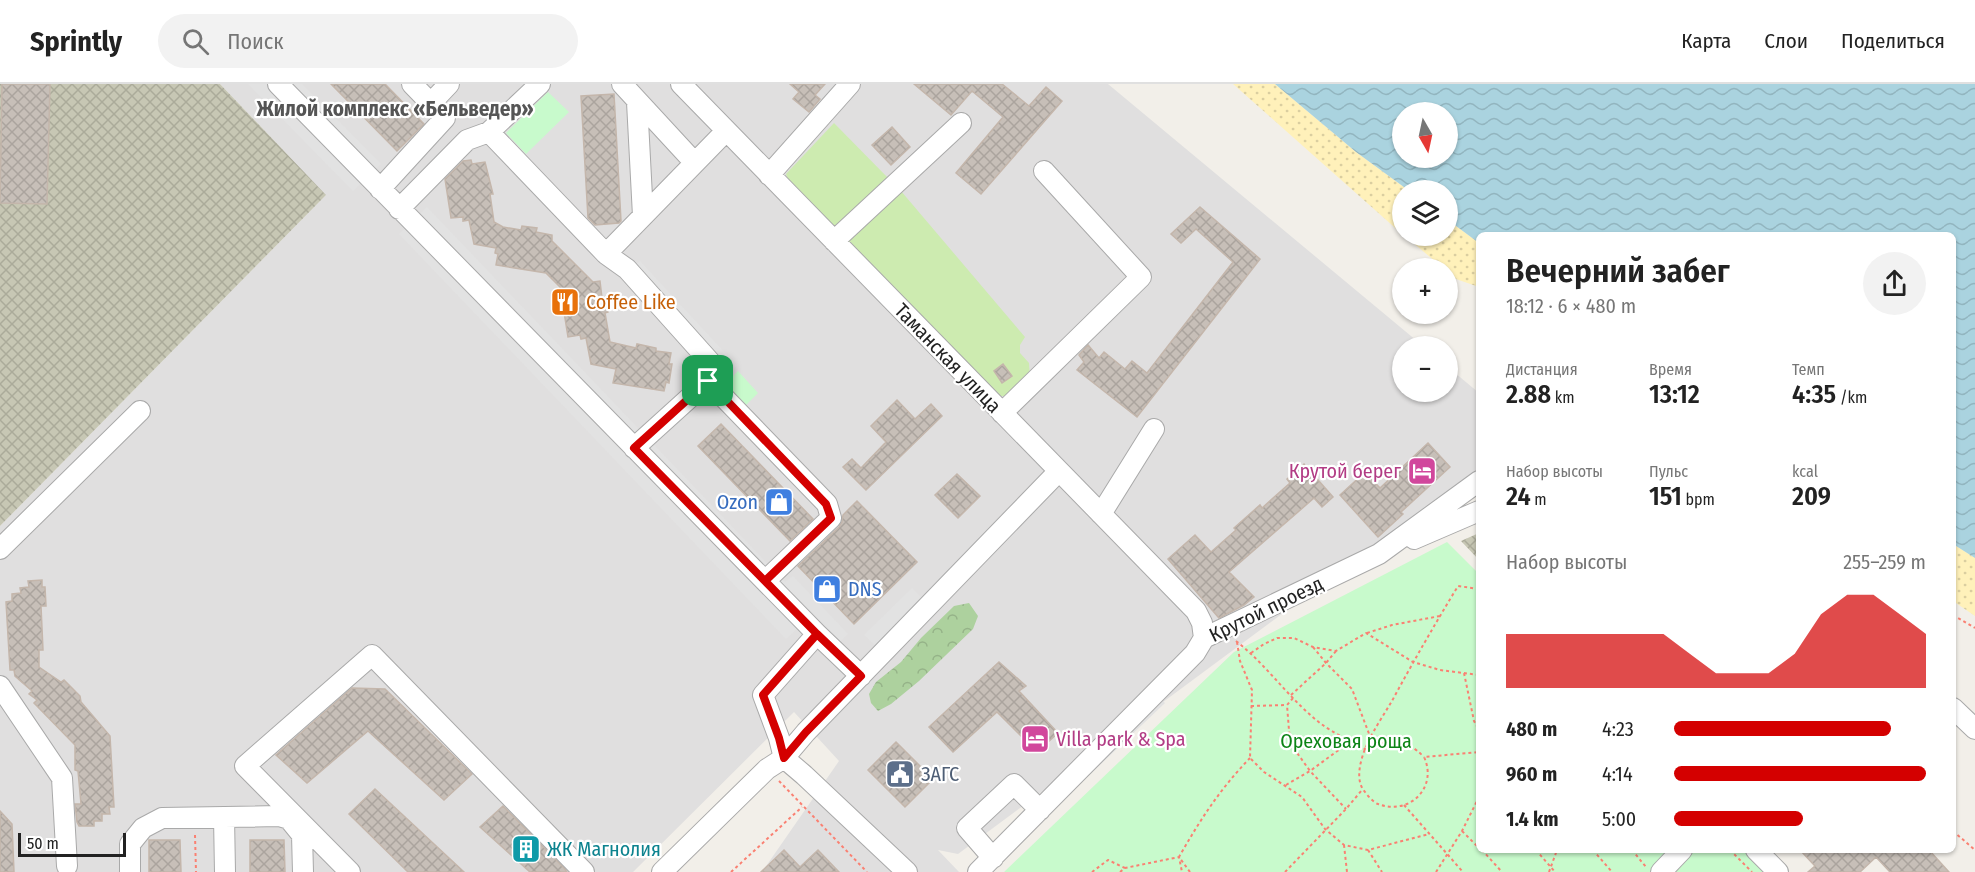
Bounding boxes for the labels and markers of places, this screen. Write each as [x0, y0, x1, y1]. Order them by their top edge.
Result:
restaurant icon: Coffee Like [549, 286, 581, 318]
place label: Coffee Like [586, 290, 676, 314]
pin [682, 355, 733, 406]
hotel icon: Крутой берег [1406, 455, 1438, 487]
place label: Крутой берег [1289, 459, 1401, 483]
shop icon: Ozon [763, 486, 795, 518]
place label: Ozon [717, 490, 758, 514]
shop icon: DNS [811, 573, 843, 605]
place label: DNS [848, 577, 882, 601]
hotel icon: Villa park & Spa [1019, 723, 1051, 755]
place label: Villa park & Spa [1056, 727, 1186, 751]
public building icon: ЗАГС [884, 758, 916, 790]
place label: ЗАГС [921, 762, 959, 786]
building icon: ЖК Магнолия [510, 833, 542, 865]
place label: ЖК Магнолия [547, 837, 661, 861]

